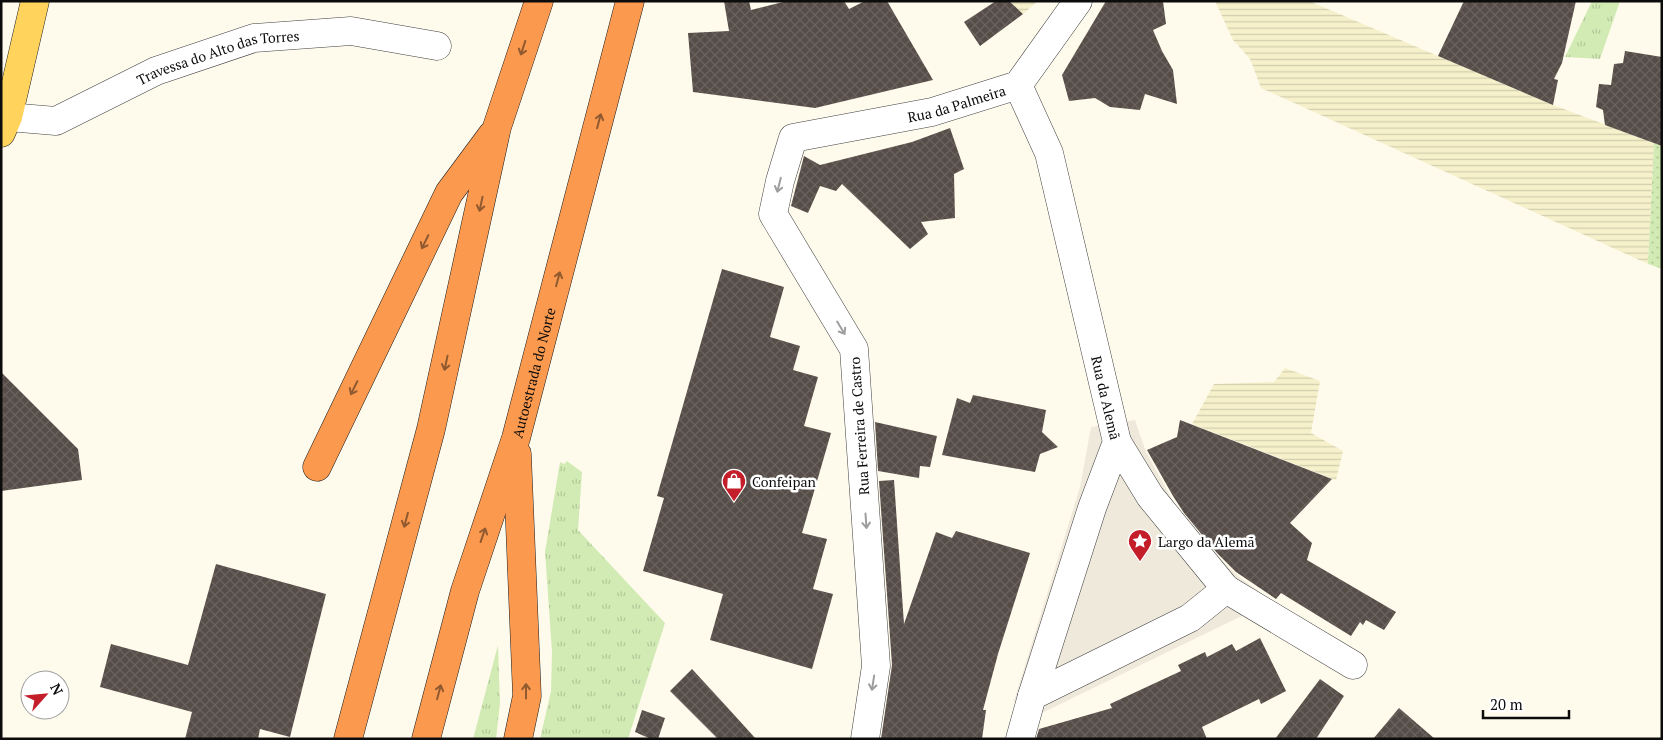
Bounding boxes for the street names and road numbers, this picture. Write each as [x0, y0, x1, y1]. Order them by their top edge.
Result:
street label: Travessa do Alto das Torres [133, 25, 300, 89]
street label: Rua da Palmeira [906, 80, 1008, 126]
street label: Autoestrada do Norte [507, 305, 559, 440]
street label: Rua da Alemã [1088, 354, 1126, 441]
street label: Rua Ferreira de Castro [845, 356, 873, 496]

